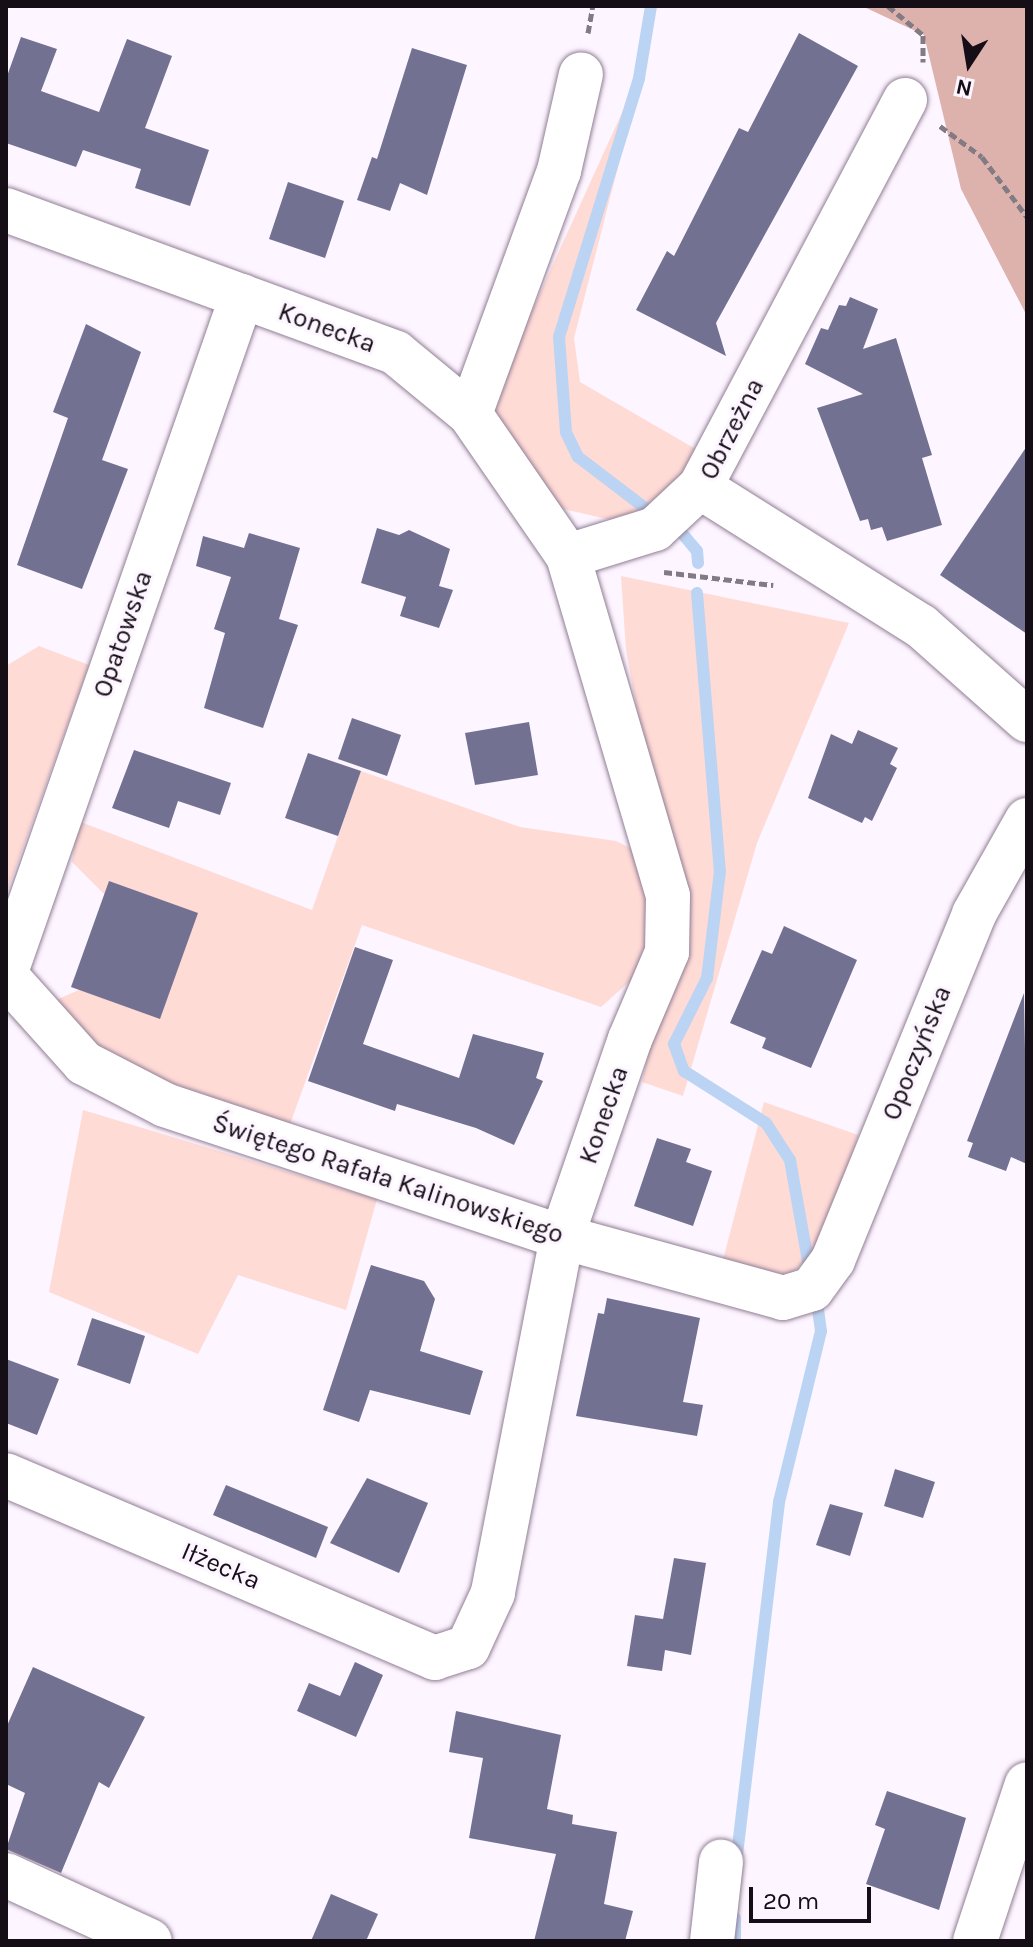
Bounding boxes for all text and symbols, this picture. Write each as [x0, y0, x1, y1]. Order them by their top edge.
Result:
north arrow [929, 24, 1009, 104]
text: N [954, 73, 974, 102]
street label: Konecka [274, 296, 380, 360]
street label: Obrzeżna [693, 373, 771, 485]
street label: Opatowska [87, 567, 159, 701]
street label: Opoczyńska [876, 981, 958, 1125]
street label: Konecka [573, 1062, 635, 1168]
street label: Świętego Rafała Kalinowskiego [209, 1107, 567, 1251]
street label: Iłżecka [177, 1535, 265, 1597]
scale bar [753, 1871, 875, 1921]
text: 20 m [763, 1887, 819, 1915]

